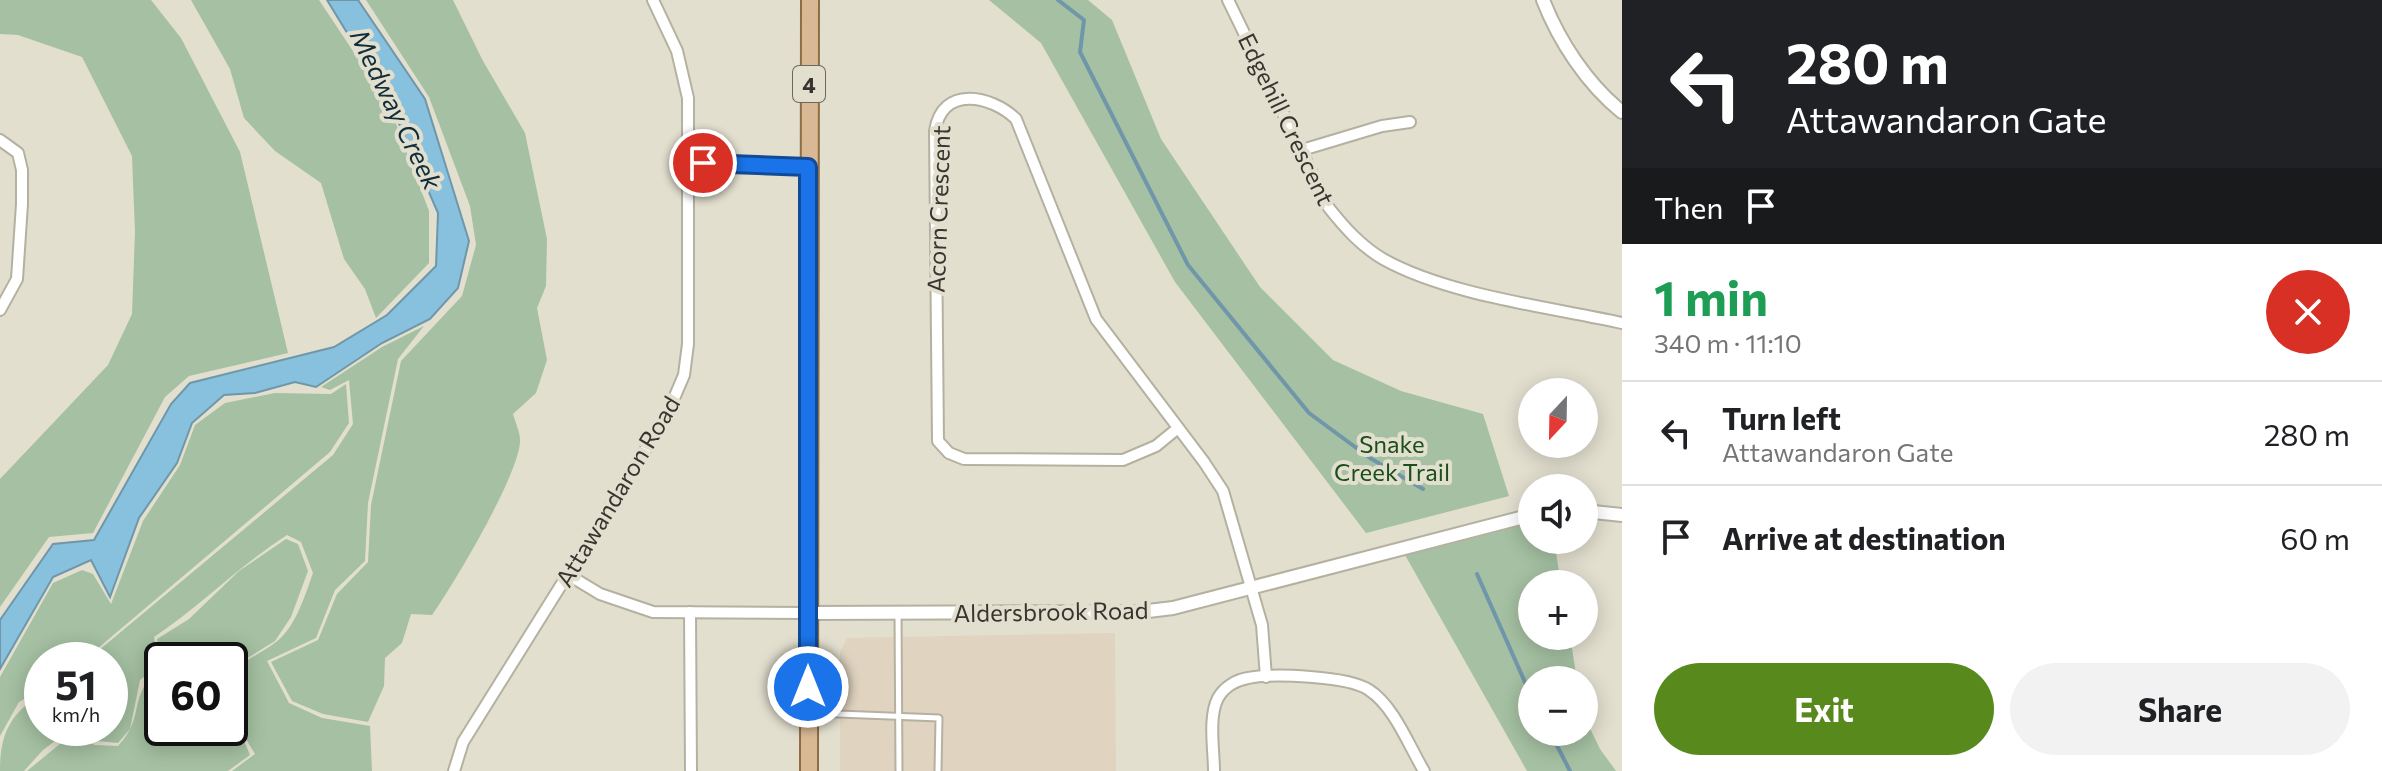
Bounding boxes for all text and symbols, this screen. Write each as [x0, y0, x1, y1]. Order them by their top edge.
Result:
water label: Medway Creek [345, 24, 450, 195]
text: 280 m [1786, 27, 1949, 96]
street label: Edgehill Crescent [1233, 28, 1341, 210]
icon: left [1654, 32, 1758, 136]
road number: 4 [793, 66, 825, 102]
text: Attawandaron Gate [1786, 96, 2106, 140]
street label: Acorn Crescent [921, 125, 955, 293]
pin [669, 129, 737, 197]
icon: arrive [681, 141, 725, 185]
icon: arrive [1739, 184, 1783, 228]
text: Then [1654, 188, 1723, 225]
text: 1 min [1654, 267, 1768, 326]
button: close [2266, 270, 2350, 354]
text: 340 m · 11:10 [1654, 327, 1802, 358]
north arrow [1518, 378, 1598, 458]
map controls [1518, 378, 1598, 746]
street label: Attawandaron Road [549, 390, 685, 592]
text: Turn left [1722, 399, 1841, 436]
icon: left [1654, 411, 1698, 455]
text: 280 m [2264, 415, 2350, 452]
park label: Snake Creek Trail [1334, 429, 1450, 486]
text: Attawandaron Gate [1722, 436, 1953, 467]
button: sound [1518, 474, 1598, 554]
icon: arrive [1654, 515, 1698, 559]
text: Arrive at destination [1722, 519, 2006, 556]
text: 60 m [2280, 519, 2350, 556]
button: + [1518, 570, 1598, 650]
street label: Aldersbrook Road [953, 595, 1149, 627]
speed limit sign: 60 [144, 642, 248, 746]
position arrow [766, 645, 850, 729]
text: 51 [55, 659, 97, 708]
button: Exit [1654, 663, 1994, 755]
button: Share [2010, 663, 2350, 755]
button: − [1518, 666, 1598, 746]
text: km/h [52, 702, 100, 726]

